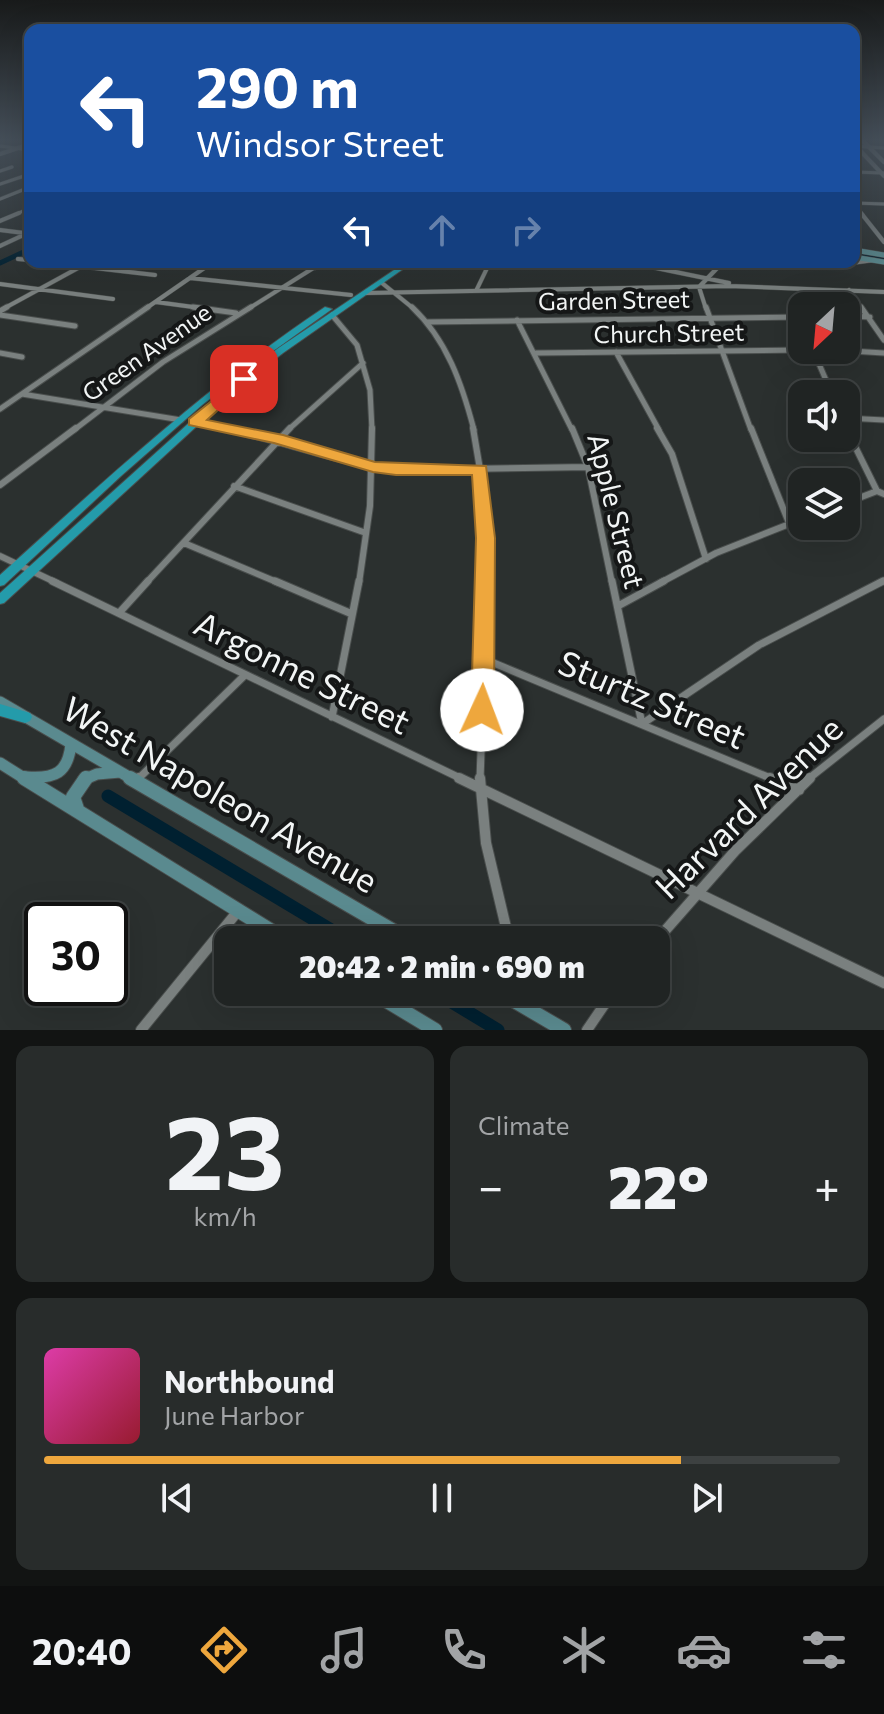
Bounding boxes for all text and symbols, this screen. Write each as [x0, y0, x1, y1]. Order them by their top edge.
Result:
text: 290 m [196, 51, 359, 120]
icon: left [64, 56, 168, 160]
text: Windsor Street [196, 120, 444, 164]
icon: left [336, 208, 380, 252]
icon: ahead [420, 208, 464, 252]
icon: right [504, 208, 548, 252]
street label: Garden Street [538, 284, 690, 315]
north arrow [788, 292, 860, 364]
map controls [788, 292, 860, 540]
street label: Green Avenue [76, 297, 216, 407]
street label: Church Street [593, 317, 745, 348]
pin [210, 345, 278, 413]
icon: arrive [222, 357, 266, 401]
button: sound [788, 380, 860, 452]
street label: Apple Street [581, 430, 653, 592]
button: layers [788, 468, 860, 540]
street label: Argonne Street [188, 601, 418, 742]
street label: Sturtz Street [553, 640, 753, 756]
position arrow [440, 668, 524, 752]
street label: West Napoleon Avenue [56, 686, 386, 900]
street label: Harvard Avenue [645, 707, 850, 906]
speed limit sign: 30 [24, 902, 128, 1006]
text: 20:42 · 2 min · 690 m [299, 947, 585, 984]
text: 23 [165, 1084, 285, 1211]
text: Climate [478, 1109, 570, 1140]
text: 22° [608, 1148, 709, 1221]
text: − [478, 1158, 503, 1212]
text: + [814, 1158, 840, 1212]
text: km/h [193, 1200, 257, 1231]
text: Northbound [164, 1362, 335, 1399]
text: June Harbor [164, 1399, 304, 1430]
icon: previous [155, 1476, 199, 1520]
icon: pause [420, 1476, 464, 1520]
icon: next [685, 1476, 729, 1520]
icon: directions [196, 1622, 252, 1678]
icon: music [316, 1622, 372, 1678]
icon: phone [436, 1622, 492, 1678]
icon: climate [556, 1622, 612, 1678]
icon: car [676, 1622, 732, 1678]
icon: filters [796, 1622, 852, 1678]
text: 20:40 [32, 1628, 132, 1672]

